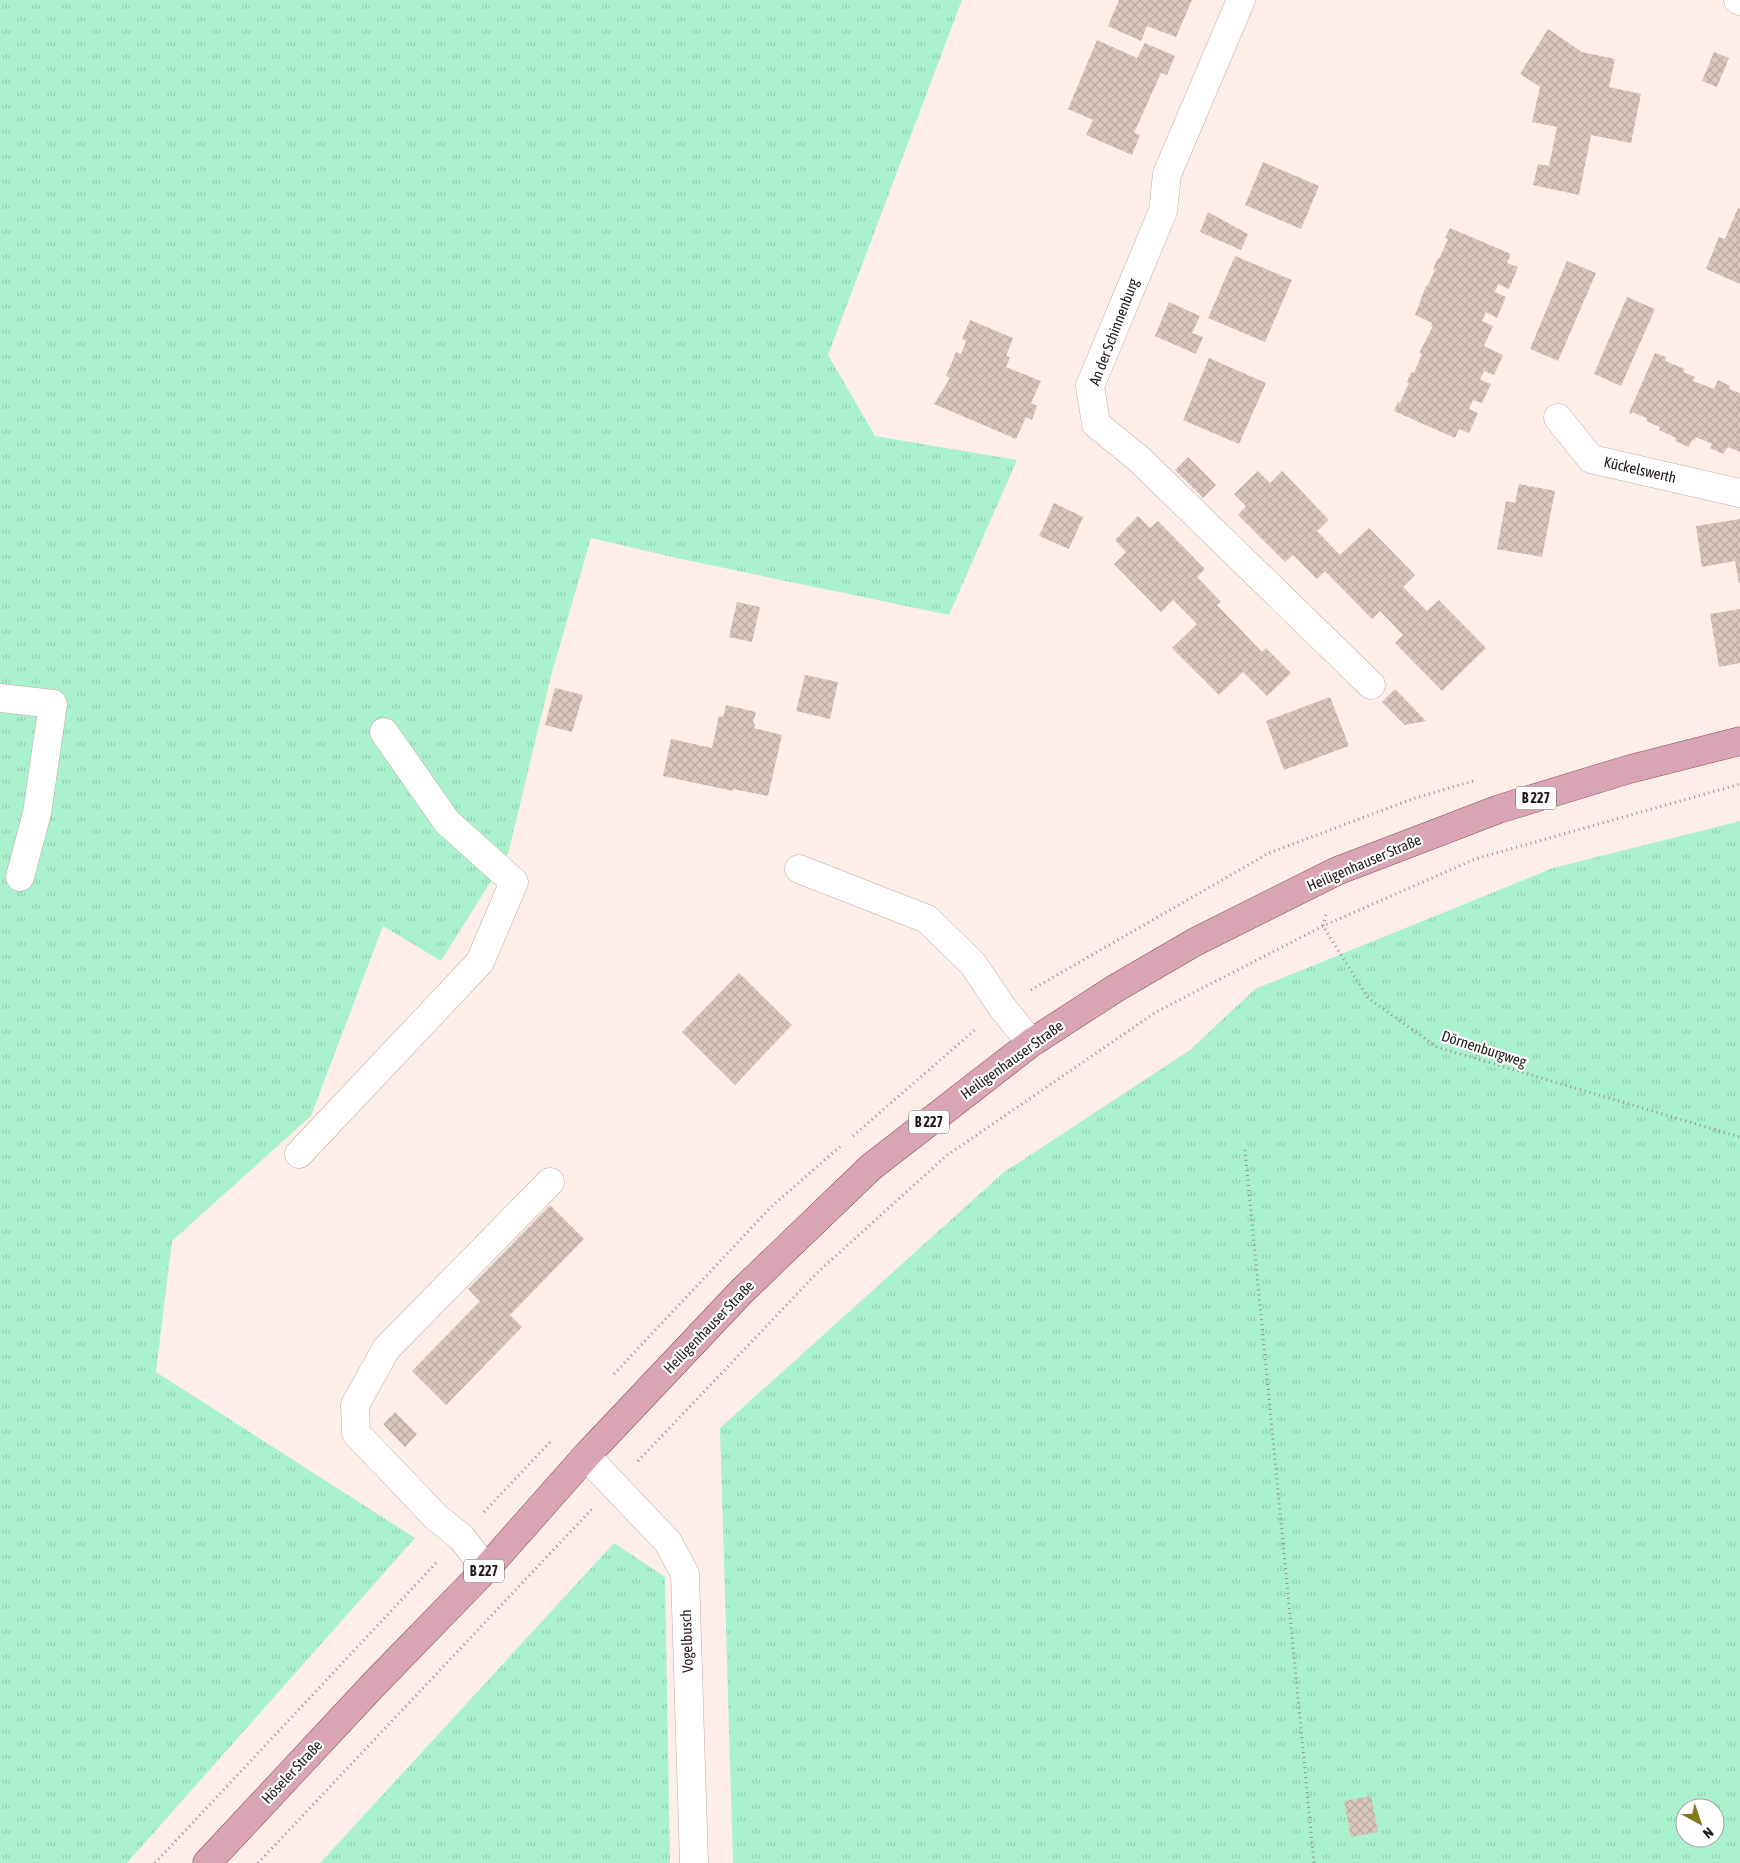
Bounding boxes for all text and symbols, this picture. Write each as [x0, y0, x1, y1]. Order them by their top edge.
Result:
street label: An der Schinnenburg [1085, 275, 1142, 388]
street label: Kückelswerth [1602, 453, 1678, 486]
road number: B 227 [1516, 786, 1556, 810]
street label: Heiligenhauser Straße [1304, 831, 1424, 894]
street label: Heiligenhauser Straße [957, 1017, 1066, 1102]
street label: Dörnenburgweg [1440, 1027, 1529, 1070]
road number: B 227 [909, 1110, 949, 1134]
street label: Heiligenhauser Straße [660, 1277, 757, 1377]
road number: B 227 [464, 1560, 504, 1582]
street label: Vogelbusch [677, 1609, 696, 1673]
street label: Höseler Straße [258, 1736, 325, 1807]
north arrow [1675, 1798, 1725, 1848]
text: N [1700, 1824, 1717, 1842]

